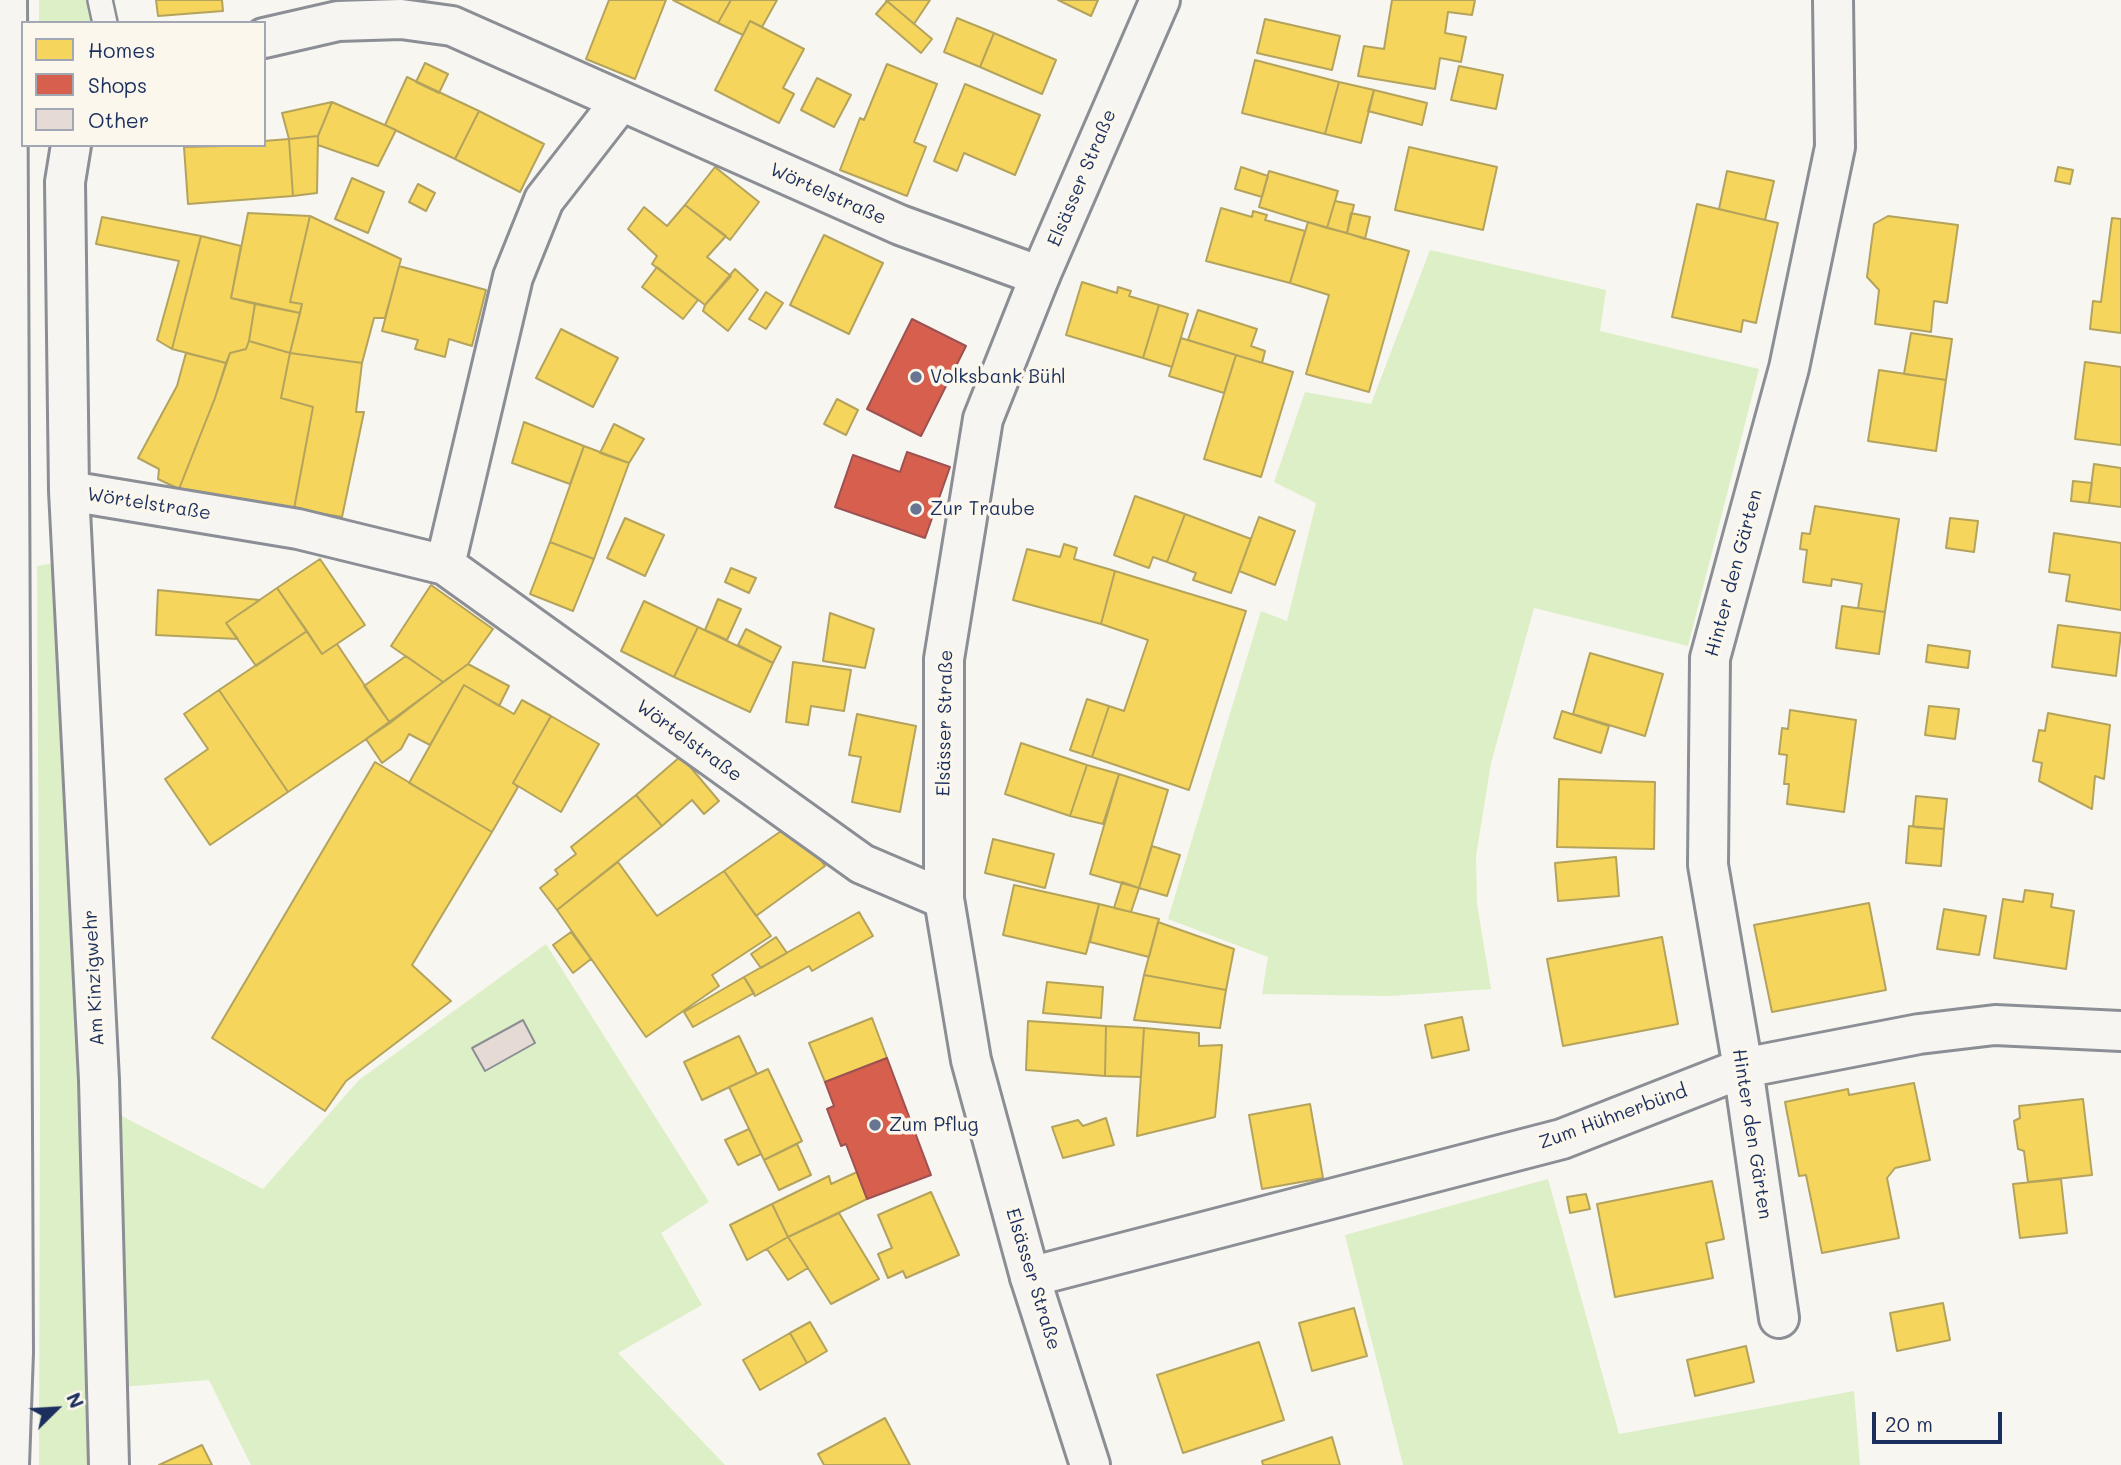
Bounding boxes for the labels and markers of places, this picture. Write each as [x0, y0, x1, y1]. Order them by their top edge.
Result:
place label: Volksbank Bühl [930, 366, 1066, 388]
marker: Volksbank Bühl [908, 369, 924, 385]
place label: Zur Traube [930, 498, 1035, 520]
marker: Zur Traube [908, 501, 924, 517]
place label: Zum Pflug [889, 1114, 979, 1136]
marker: Zum Pflug [867, 1117, 883, 1133]

